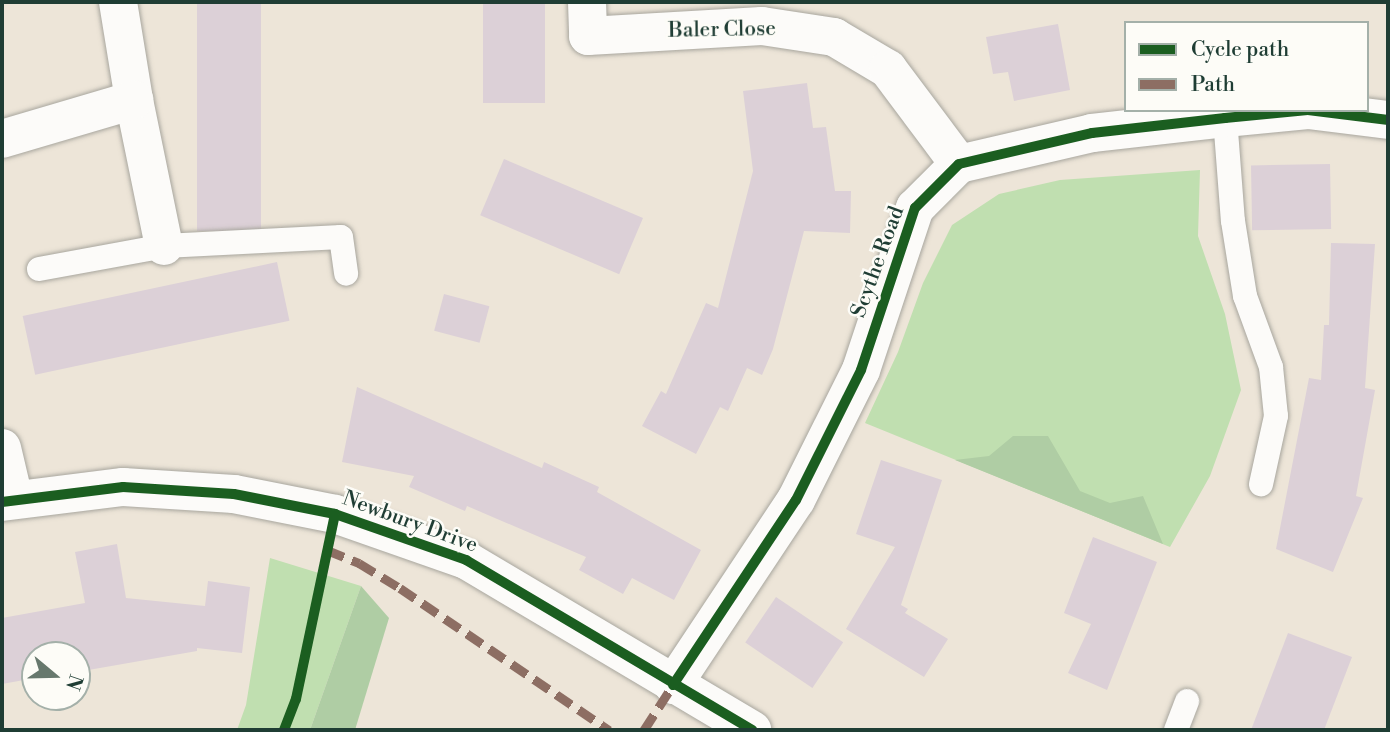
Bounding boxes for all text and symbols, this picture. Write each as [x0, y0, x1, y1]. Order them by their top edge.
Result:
street label: Baler Close [668, 16, 776, 44]
legend [1124, 21, 1369, 112]
text: Cycle path [1191, 37, 1289, 63]
text: Path [1191, 72, 1235, 98]
street label: Scythe Road [846, 203, 910, 321]
street label: Newbury Drive [339, 486, 481, 558]
north arrow [21, 641, 91, 711]
text: N [60, 671, 88, 693]

